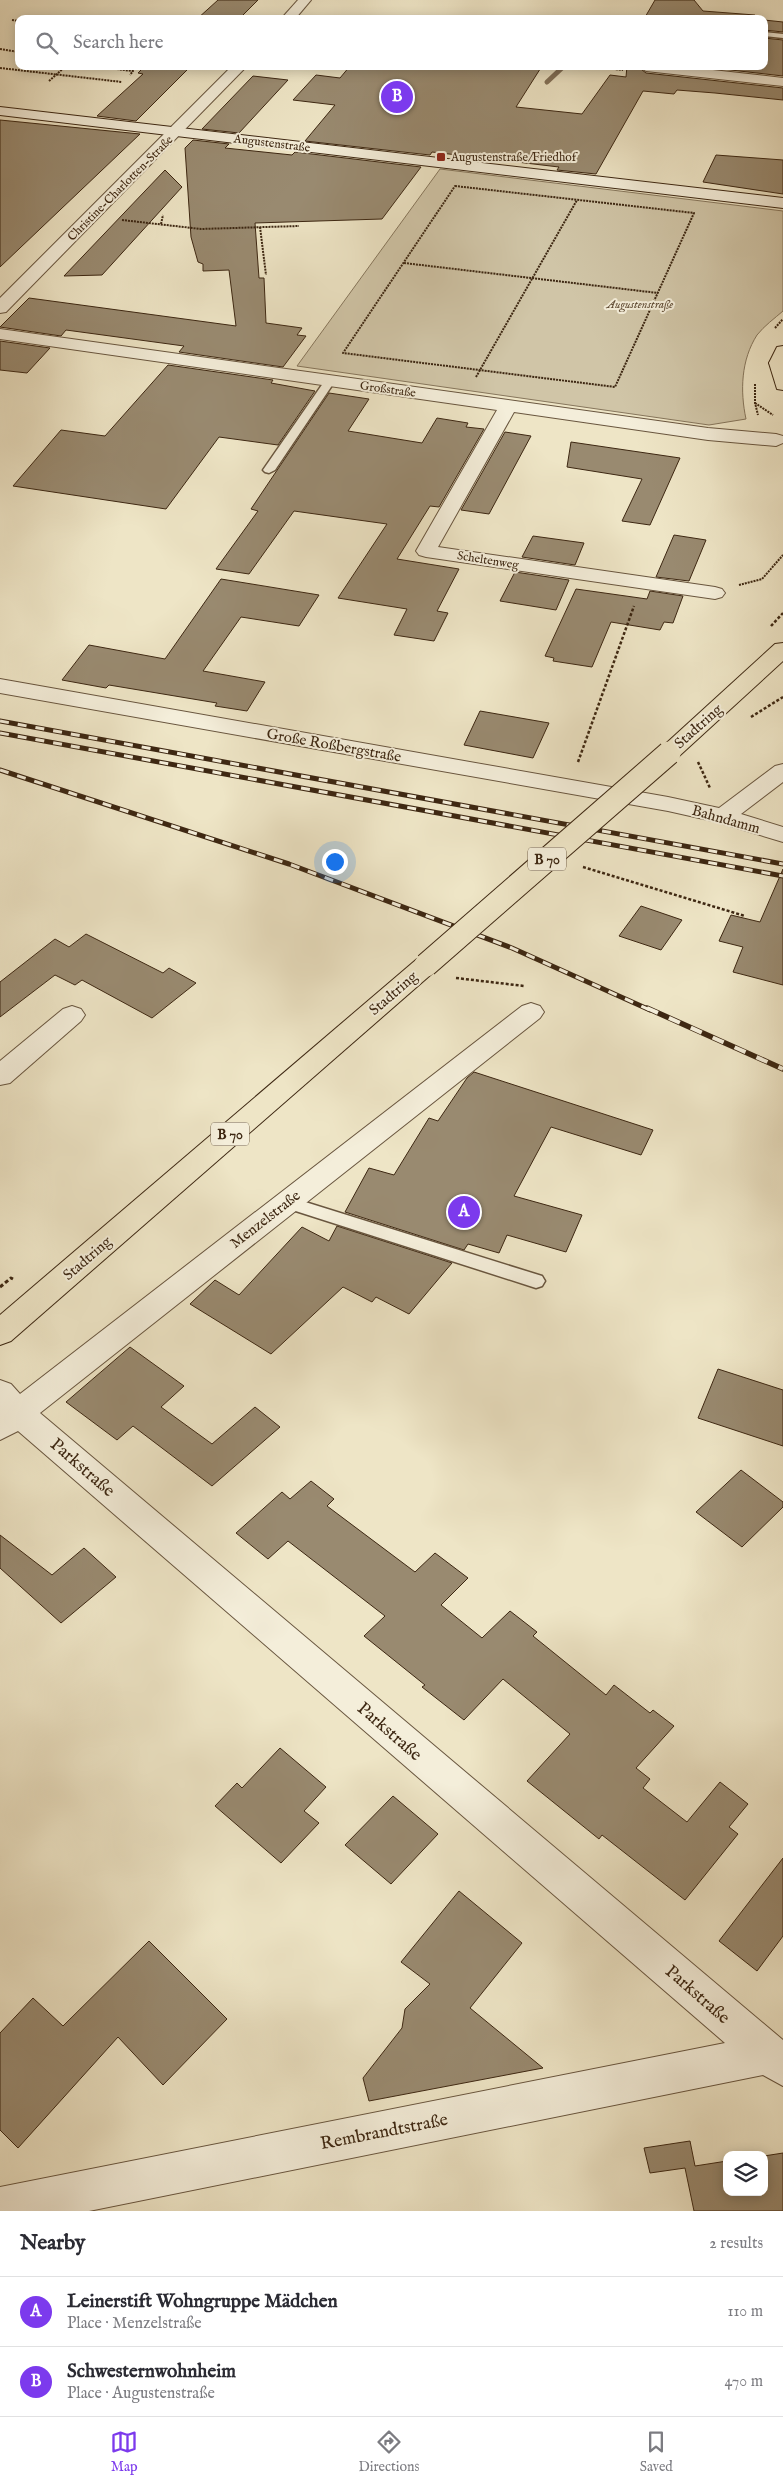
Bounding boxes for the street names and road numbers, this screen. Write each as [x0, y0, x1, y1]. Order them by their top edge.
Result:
street label: Augustenstraße [232, 131, 312, 156]
street label: Christine-Charlotten-Straße [64, 132, 177, 244]
street label: Großstraße [359, 378, 417, 401]
street label: Scheltenweg [456, 548, 520, 573]
street label: Stadtring [670, 699, 727, 753]
street label: Große Roßbergstraße [265, 724, 403, 767]
street label: Bahndamm [690, 801, 763, 838]
road number: B 70 [528, 848, 566, 871]
street label: Stadtring [365, 967, 422, 1020]
road number: B 70 [211, 1122, 249, 1146]
street label: Menzelstraße [226, 1186, 304, 1253]
street label: Stadtring [59, 1232, 116, 1285]
street label: Parkstraße [45, 1434, 119, 1503]
street label: Parkstraße [352, 1698, 426, 1767]
street label: Parkstraße [660, 1961, 734, 2030]
street label: Rembrandtstraße [319, 2109, 450, 2156]

